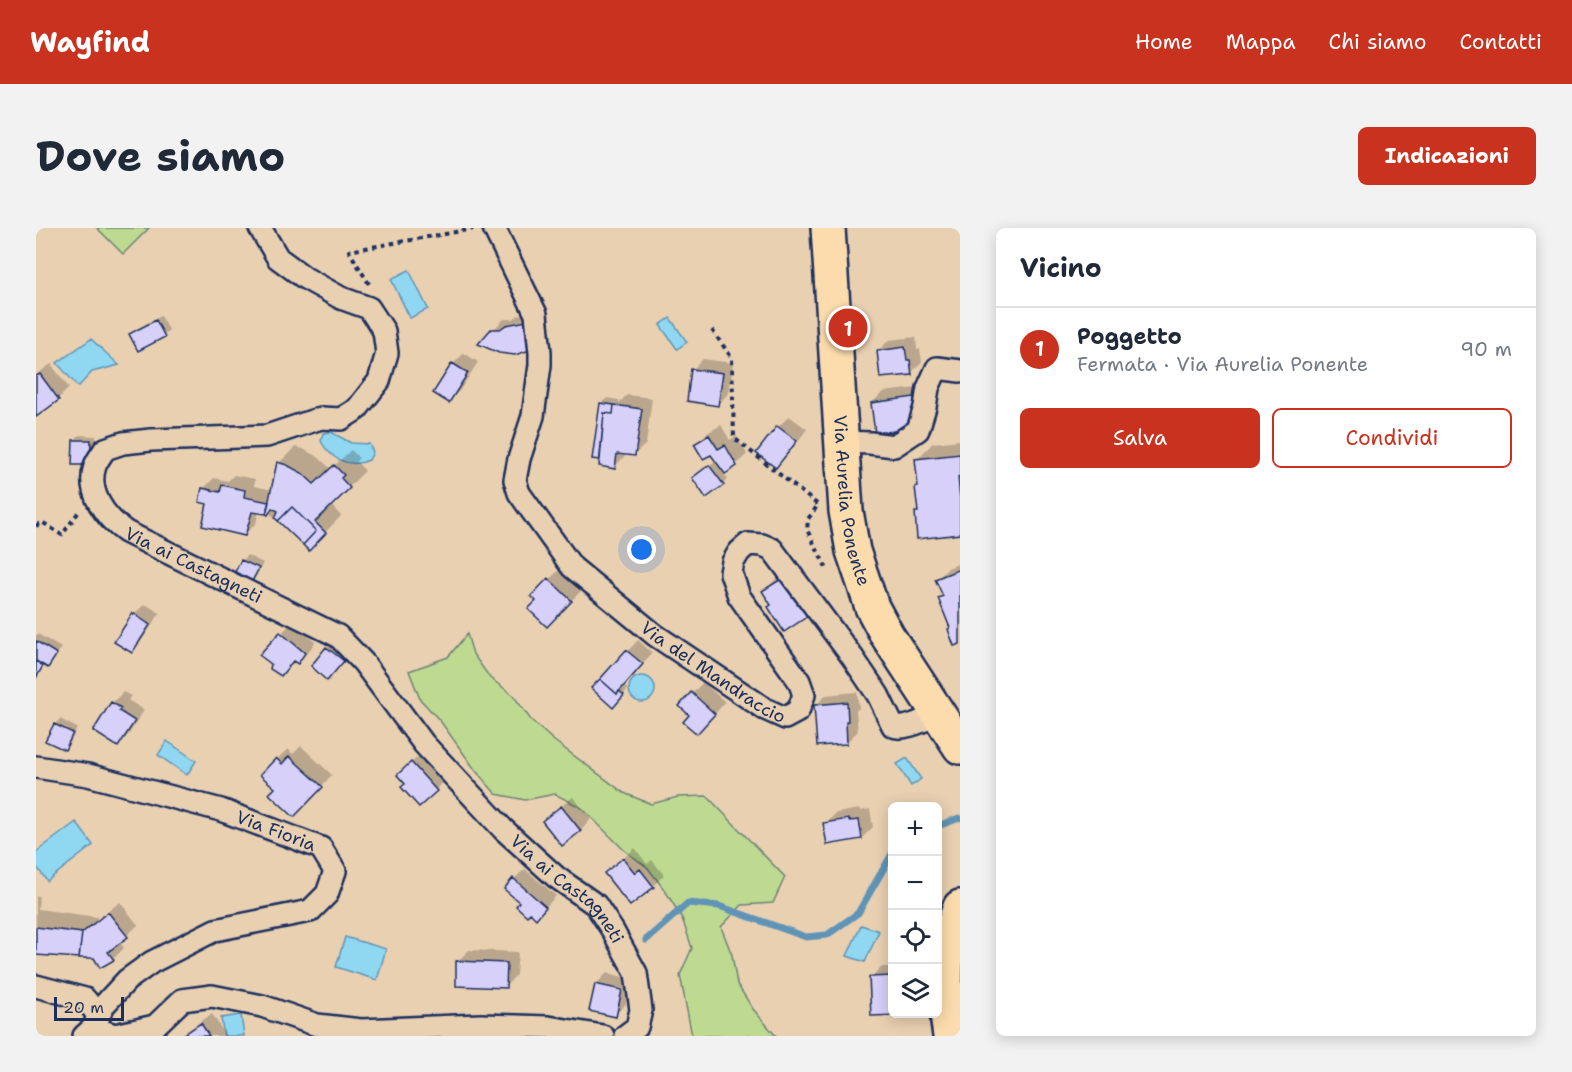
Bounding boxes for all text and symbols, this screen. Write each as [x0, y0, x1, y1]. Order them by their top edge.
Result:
text: Wayfind [30, 23, 150, 61]
text: Home [1135, 28, 1193, 56]
text: Mappa [1226, 28, 1296, 56]
text: Chi siamo [1329, 28, 1426, 56]
text: Contatti [1459, 28, 1542, 56]
button: Indicazioni [1358, 127, 1536, 185]
text: Dove siamo [36, 128, 285, 184]
text: Vicino [1020, 250, 1102, 285]
pin: 1 [828, 306, 868, 350]
text: Poggetto [1077, 322, 1182, 351]
text: 1 [1035, 336, 1044, 362]
text: 90 m [1460, 336, 1512, 362]
text: Fermata · Via Aurelia Ponente [1077, 351, 1368, 377]
button: Salva [1020, 408, 1260, 468]
button: Condividi [1272, 408, 1512, 468]
street label: Via Aurelia Ponente [828, 414, 876, 589]
street label: Via ai Castagneti [121, 521, 266, 609]
your location [627, 535, 656, 564]
street label: Via del Mandraccio [635, 616, 789, 729]
map controls [888, 802, 942, 1018]
button: + [888, 802, 942, 856]
street label: Via Fioria [233, 805, 319, 857]
street label: Via ai Castagneti [505, 829, 630, 948]
button: − [888, 856, 942, 910]
button: locate [888, 910, 942, 964]
button: layers [888, 964, 942, 1018]
scale bar [54, 994, 124, 1022]
text: 20 m [63, 997, 104, 1018]

